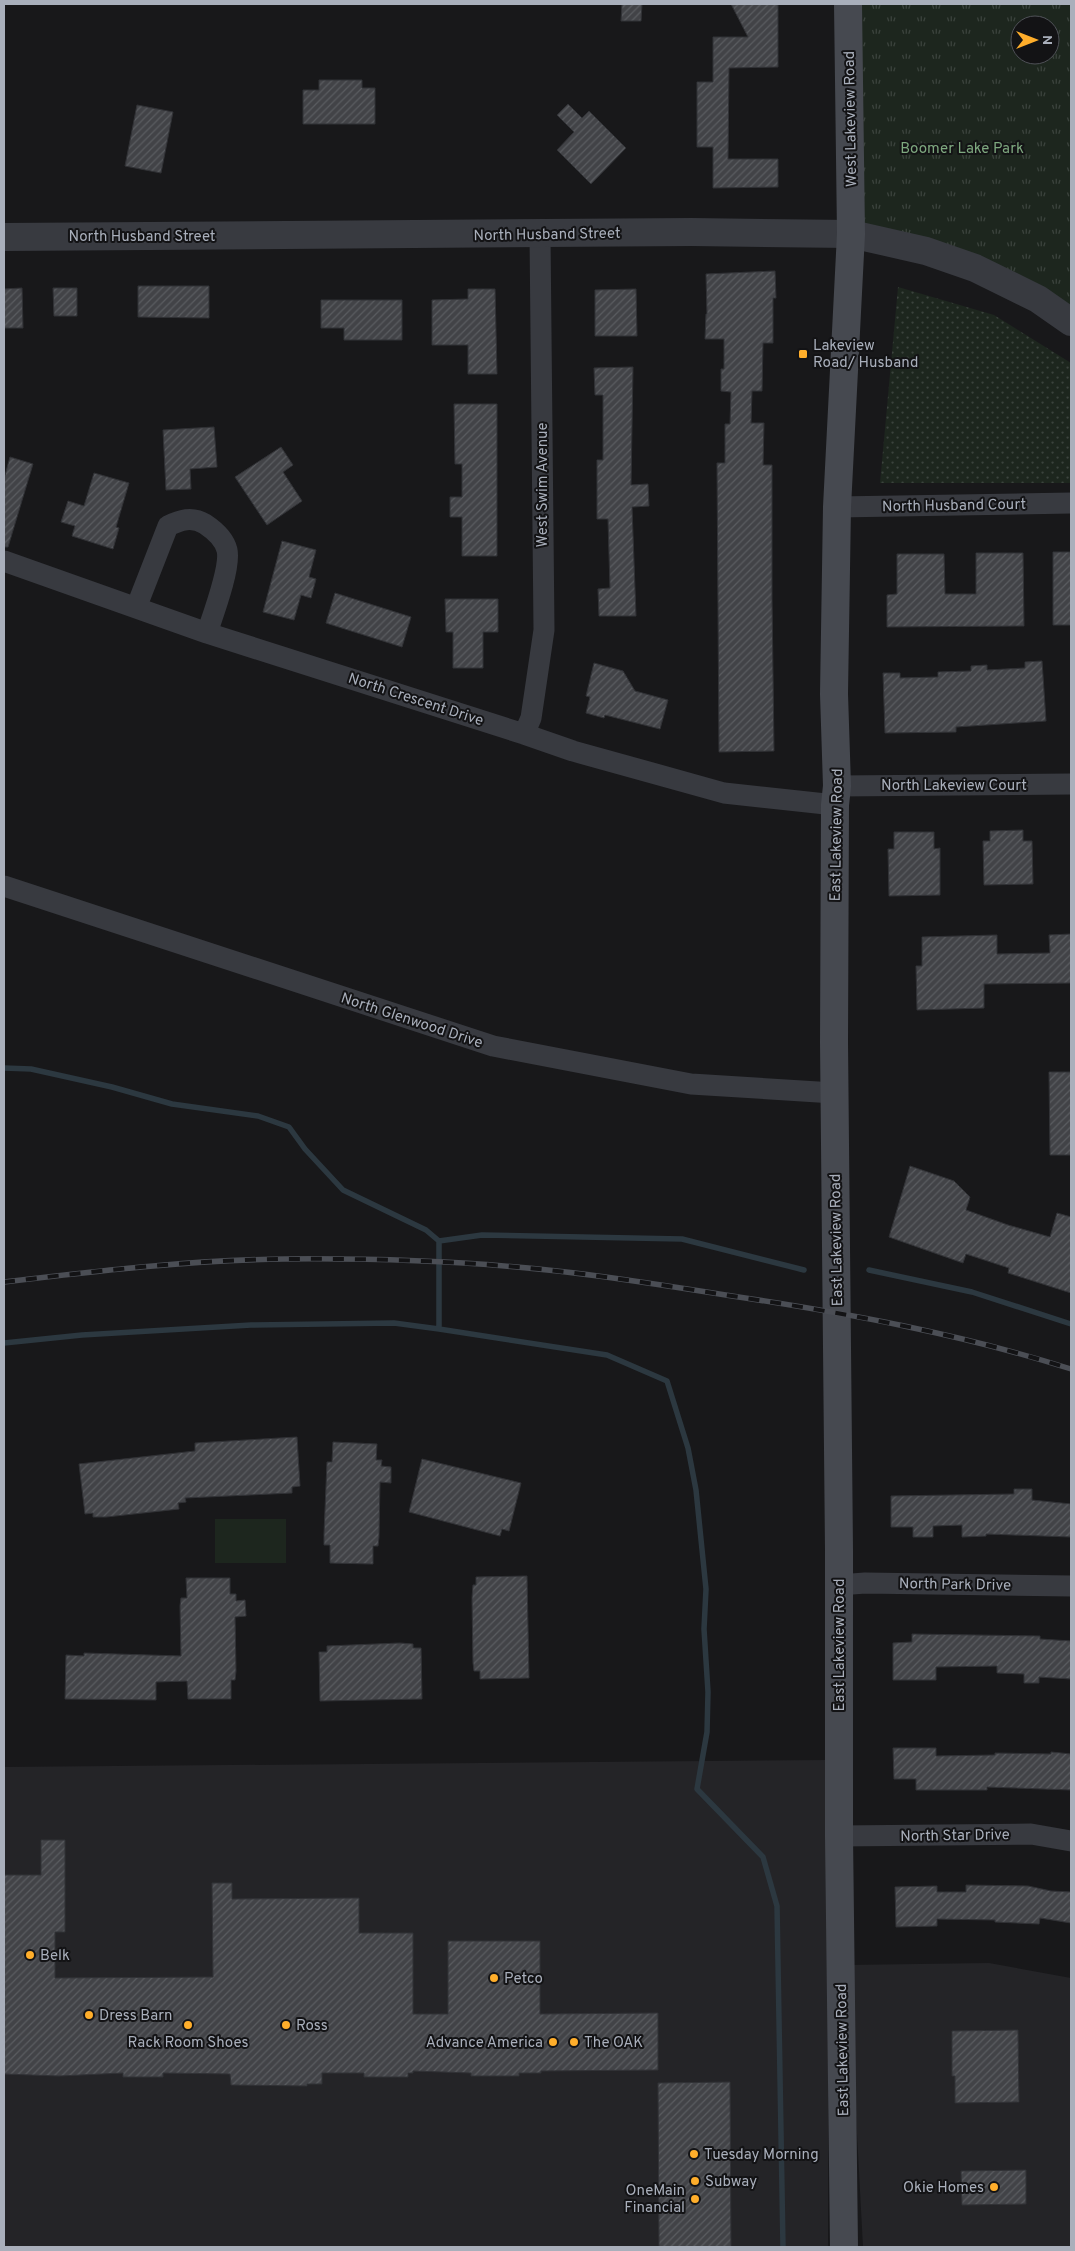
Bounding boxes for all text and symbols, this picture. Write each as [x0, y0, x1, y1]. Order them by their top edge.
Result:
north arrow [1010, 15, 1060, 65]
text: N [1038, 35, 1055, 45]
street label: West Lakeview Road [841, 51, 862, 187]
park label: Boomer Lake Park [900, 140, 1024, 159]
street label: North Husband Street [473, 225, 621, 246]
street label: North Husband Street [69, 228, 215, 247]
place label: Lakeview Road/ Husband [813, 337, 918, 373]
marker: Lakeview Road/ Husband [797, 348, 809, 360]
street label: West Swim Avenue [534, 422, 553, 548]
street label: North Husband Court [882, 496, 1026, 517]
street label: North Crescent Drive [345, 670, 486, 731]
street label: East Lakeview Road [827, 768, 848, 902]
street label: North Lakeview Court [881, 777, 1027, 796]
street label: North Glenwood Drive [338, 989, 485, 1053]
street label: East Lakeview Road [827, 1173, 848, 1307]
street label: North Park Drive [899, 1575, 1011, 1596]
street label: East Lakeview Road [831, 1579, 850, 1711]
street label: North Star Drive [900, 1826, 1010, 1847]
place label: Belk [40, 1947, 70, 1966]
marker: Belk [24, 1949, 36, 1961]
place label: Petco [504, 1970, 543, 1989]
marker: Petco [488, 1972, 500, 1984]
street label: East Lakeview Road [833, 1983, 854, 2117]
place label: Dress Barn [99, 2007, 173, 2026]
marker: Dress Barn [83, 2009, 95, 2021]
place label: Ross [296, 2017, 328, 2036]
marker: Rack Room Shoes [182, 2019, 194, 2031]
marker: Ross [280, 2019, 292, 2031]
place label: Rack Room Shoes [128, 2034, 248, 2053]
place label: Advance America [426, 2034, 543, 2053]
place label: The OAK [584, 2034, 643, 2053]
marker: Advance America [547, 2036, 559, 2048]
marker: The OAK [568, 2036, 580, 2048]
place label: Tuesday Morning [704, 2146, 819, 2165]
marker: Tuesday Morning [688, 2148, 700, 2160]
place label: Subway [705, 2173, 757, 2192]
marker: Subway [689, 2175, 701, 2187]
place label: Okie Homes [903, 2179, 984, 2198]
marker: Okie Homes [988, 2181, 1000, 2193]
place label: OneMain Financial [624, 2182, 685, 2218]
marker: OneMain Financial [689, 2193, 701, 2205]

